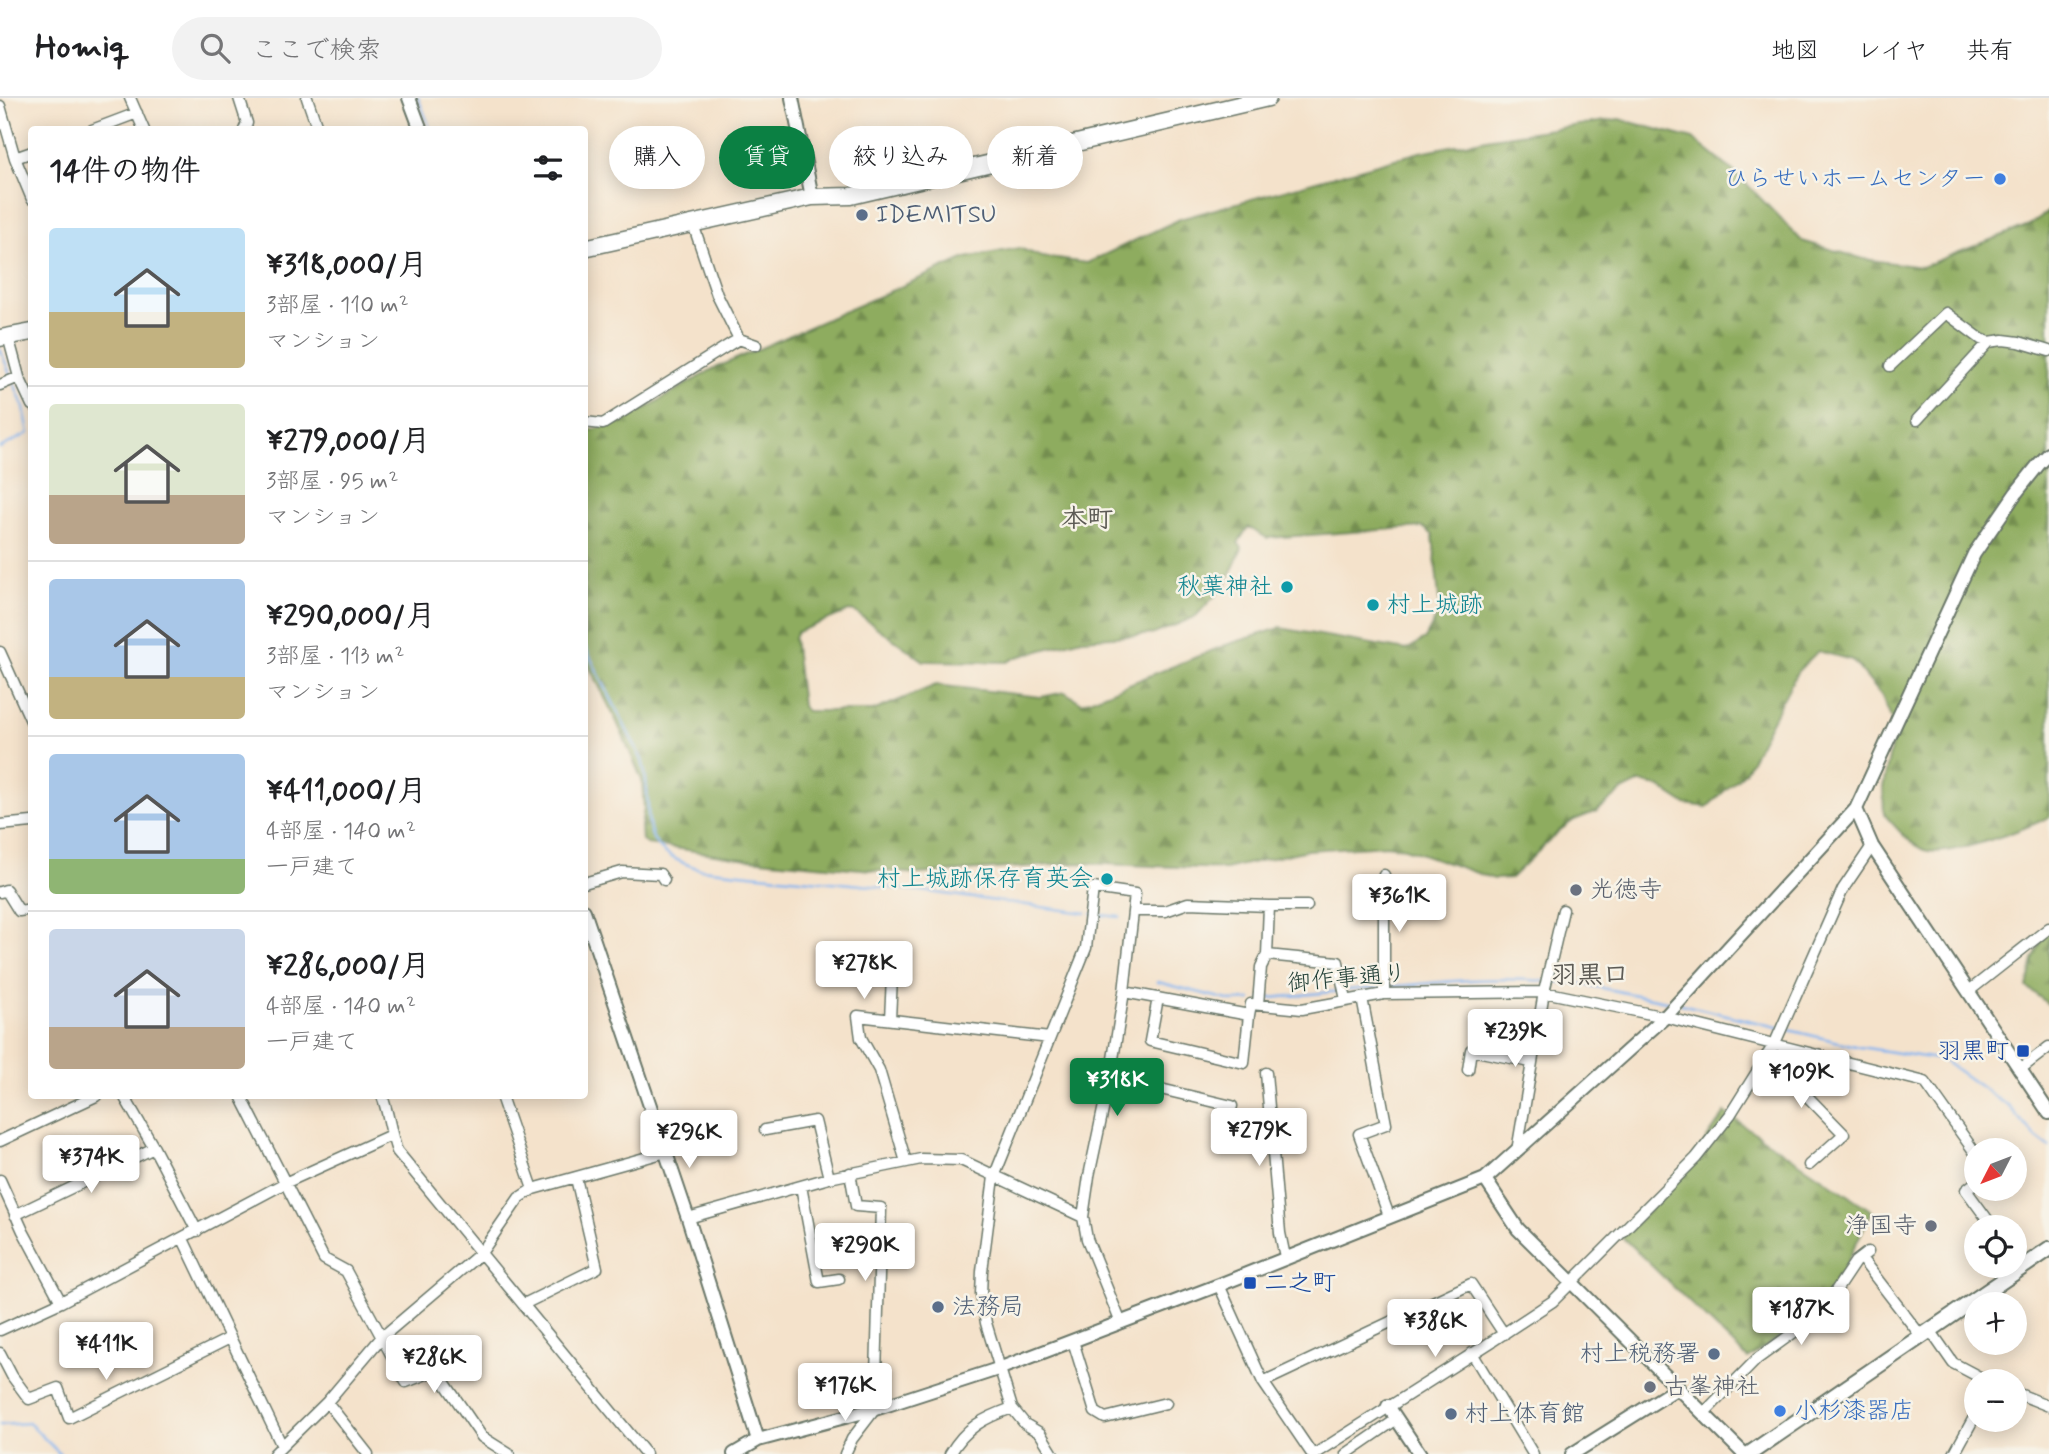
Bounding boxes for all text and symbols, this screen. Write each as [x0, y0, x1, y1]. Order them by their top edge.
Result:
search box [172, 17, 662, 80]
text: Homiq [35, 26, 130, 70]
icon: search [196, 29, 234, 67]
text: ここで検索 [252, 34, 382, 68]
text: 地図 [1771, 36, 1819, 67]
text: レイヤ [1857, 36, 1928, 67]
text: 共有 [1966, 36, 2014, 67]
chip: 購入 [609, 126, 705, 189]
chip: 賃貸 [719, 126, 815, 189]
chip: 絞り込み [829, 126, 973, 189]
chip: 新着 [987, 126, 1083, 189]
icon: filters [529, 149, 567, 187]
text: 14件の物件 [49, 152, 201, 191]
place label: ひらせいホームセンター [1724, 164, 1986, 195]
marker: ひらせいホームセンター [1992, 171, 2008, 187]
place label: IDEMITSU [876, 200, 997, 231]
marker: IDEMITSU [854, 207, 870, 223]
text: ¥318,000/月 [266, 246, 428, 285]
icon: home [105, 256, 189, 340]
text: 3部屋 · 110 m² [266, 291, 409, 321]
text: マンション [266, 327, 380, 357]
text: ¥279,000/月 [266, 422, 430, 461]
icon: home [105, 432, 189, 516]
text: 3部屋 · 95 m² [266, 467, 398, 497]
text: マンション [266, 503, 380, 533]
district label: 本町 [1061, 503, 1113, 537]
place label: 秋葉神社 [1177, 572, 1273, 603]
marker: 秋葉神社 [1279, 579, 1295, 595]
place label: 村上城跡 [1387, 590, 1483, 621]
text: ¥290,000/月 [266, 597, 435, 636]
marker: 村上城跡 [1365, 597, 1381, 613]
icon: home [105, 607, 189, 691]
text: 3部屋 · 113 m² [266, 642, 404, 672]
text: マンション [266, 678, 380, 708]
text: ¥411,000/月 [266, 772, 427, 811]
icon: home [105, 782, 189, 866]
text: 4部屋 · 140 m² [266, 817, 416, 847]
text: 一戸建て [266, 853, 358, 883]
place label: 村上城跡保存育英会 [877, 864, 1093, 895]
marker: 村上城跡保存育英会 [1099, 871, 1115, 887]
pin: ¥361K [1350, 874, 1448, 934]
place label: 光徳寺 [1590, 875, 1662, 906]
text: ¥361K [1368, 882, 1430, 912]
marker: 光徳寺 [1568, 882, 1584, 898]
pin: ¥278K [815, 942, 913, 1001]
text: ¥286,000/月 [266, 947, 430, 986]
text: ¥278K [832, 949, 896, 979]
icon: home [105, 957, 189, 1041]
street label: 御作事通り [1286, 958, 1408, 1000]
district label: 羽黒口 [1551, 959, 1629, 993]
text: 4部屋 · 140 m² [266, 992, 416, 1022]
pin: ¥239K [1466, 1010, 1564, 1069]
text: ¥239K [1484, 1017, 1546, 1047]
text: 一戸建て [266, 1028, 358, 1058]
place label: 羽黒町 [1937, 1036, 2009, 1067]
marker: 羽黒町 [2015, 1043, 2031, 1059]
pin: ¥109K [1752, 1051, 1850, 1110]
pin: ¥318K [1068, 1058, 1166, 1118]
text: ¥109K [1768, 1058, 1834, 1088]
text: ¥318K [1086, 1066, 1148, 1096]
pin: ¥279K [1210, 1108, 1308, 1168]
pin: ¥296K [640, 1110, 738, 1170]
text: ¥279K [1227, 1116, 1291, 1146]
text: ¥296K [656, 1118, 722, 1148]
pin: ¥374K [42, 1136, 140, 1195]
north arrow [1964, 1138, 2026, 1200]
map controls [1964, 1138, 2027, 1432]
text: ¥374K [59, 1143, 124, 1173]
place label: 浄国寺 [1845, 1211, 1917, 1242]
button: locate [1964, 1215, 2027, 1278]
marker: 浄国寺 [1923, 1218, 1939, 1234]
pin: ¥290K [816, 1224, 914, 1283]
text: ¥290K [831, 1231, 899, 1261]
place label: 二之町 [1264, 1268, 1336, 1299]
marker: 二之町 [1242, 1275, 1258, 1291]
pin: ¥187K [1752, 1288, 1850, 1347]
place label: 法務局 [952, 1292, 1024, 1323]
button: + [1964, 1292, 2027, 1355]
text: ¥187K [1768, 1295, 1834, 1325]
marker: 法務局 [930, 1299, 946, 1315]
pin: ¥386K [1386, 1300, 1484, 1359]
text: ¥386K [1403, 1307, 1467, 1337]
pin: ¥411K [57, 1322, 155, 1382]
text: ¥411K [75, 1330, 137, 1360]
pin: ¥286K [385, 1336, 483, 1395]
place label: 村上税務署 [1580, 1339, 1700, 1370]
text: ¥286K [402, 1343, 466, 1373]
marker: 村上税務署 [1706, 1346, 1722, 1362]
pin: ¥176K [796, 1364, 894, 1423]
button: − [1964, 1369, 2027, 1432]
text: ¥176K [814, 1371, 876, 1401]
place label: 古峯神社 [1664, 1372, 1760, 1403]
marker: 古峯神社 [1642, 1379, 1658, 1395]
place label: 小杉漆器店 [1794, 1396, 1914, 1427]
place label: 村上体育館 [1465, 1399, 1585, 1430]
marker: 小杉漆器店 [1772, 1403, 1788, 1419]
marker: 村上体育館 [1443, 1406, 1459, 1422]

